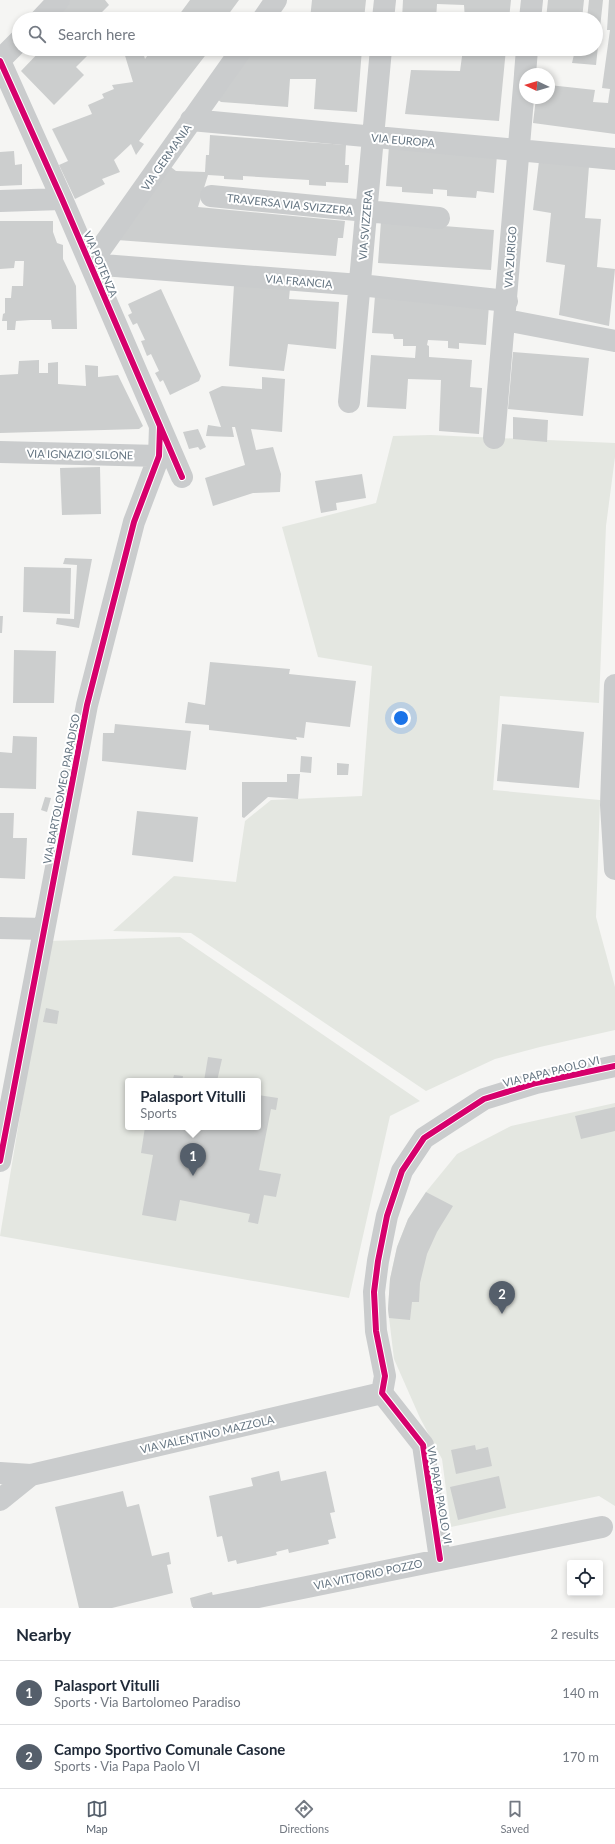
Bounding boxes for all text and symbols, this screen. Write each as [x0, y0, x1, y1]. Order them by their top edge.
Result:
search box [12, 12, 603, 56]
icon: search [26, 23, 48, 45]
text: Search here [58, 25, 135, 43]
north arrow [519, 68, 555, 104]
street label: VIA GERMANIA [138, 121, 194, 193]
street label: VIA EUROPA [371, 131, 436, 149]
street label: VIA SVIZZERA [355, 189, 375, 261]
street label: TRAVERSA VIA SVIZZERA [226, 191, 354, 217]
street label: VIA ZURIGO [501, 225, 519, 288]
street label: VIA POTENZA [81, 229, 121, 300]
street label: VIA FRANCIA [265, 272, 334, 290]
street label: VIA IGNAZIO SILONE [27, 447, 133, 461]
your location [391, 708, 411, 728]
street label: VIA BARTOLOMEO PARADISO [40, 713, 82, 865]
street label: VIA PAPA PAOLO VI [501, 1053, 601, 1089]
popup [125, 1078, 261, 1130]
text: Palasport Vitulli [140, 1087, 246, 1105]
text: Sports [140, 1105, 177, 1121]
pin: 1 [180, 1143, 206, 1176]
pin: 2 [489, 1281, 515, 1314]
street label: VIA VALENTINO MAZZOLA [139, 1412, 276, 1456]
street label: VIA PAPA PAOLO VI [425, 1445, 455, 1545]
street label: VIA VITTORIO POZZO [313, 1556, 424, 1592]
map controls [567, 1560, 603, 1596]
button: locate [567, 1560, 603, 1596]
text: Nearby [16, 1624, 71, 1645]
text: 2 results [551, 1626, 599, 1642]
text: Palasport Vitulli [54, 1676, 160, 1694]
text: 1 [25, 1685, 33, 1701]
text: 140 m [562, 1685, 599, 1701]
text: Sports · Via Bartolomeo Paradiso [54, 1694, 241, 1710]
text: Campo Sportivo Comunale Casone [54, 1740, 285, 1758]
text: 2 [25, 1749, 33, 1765]
text: 170 m [562, 1749, 599, 1765]
text: Sports · Via Papa Paolo VI [54, 1758, 200, 1774]
tab: Map [86, 1798, 108, 1835]
tab: Directions [279, 1798, 329, 1835]
tab: Saved [500, 1798, 529, 1835]

